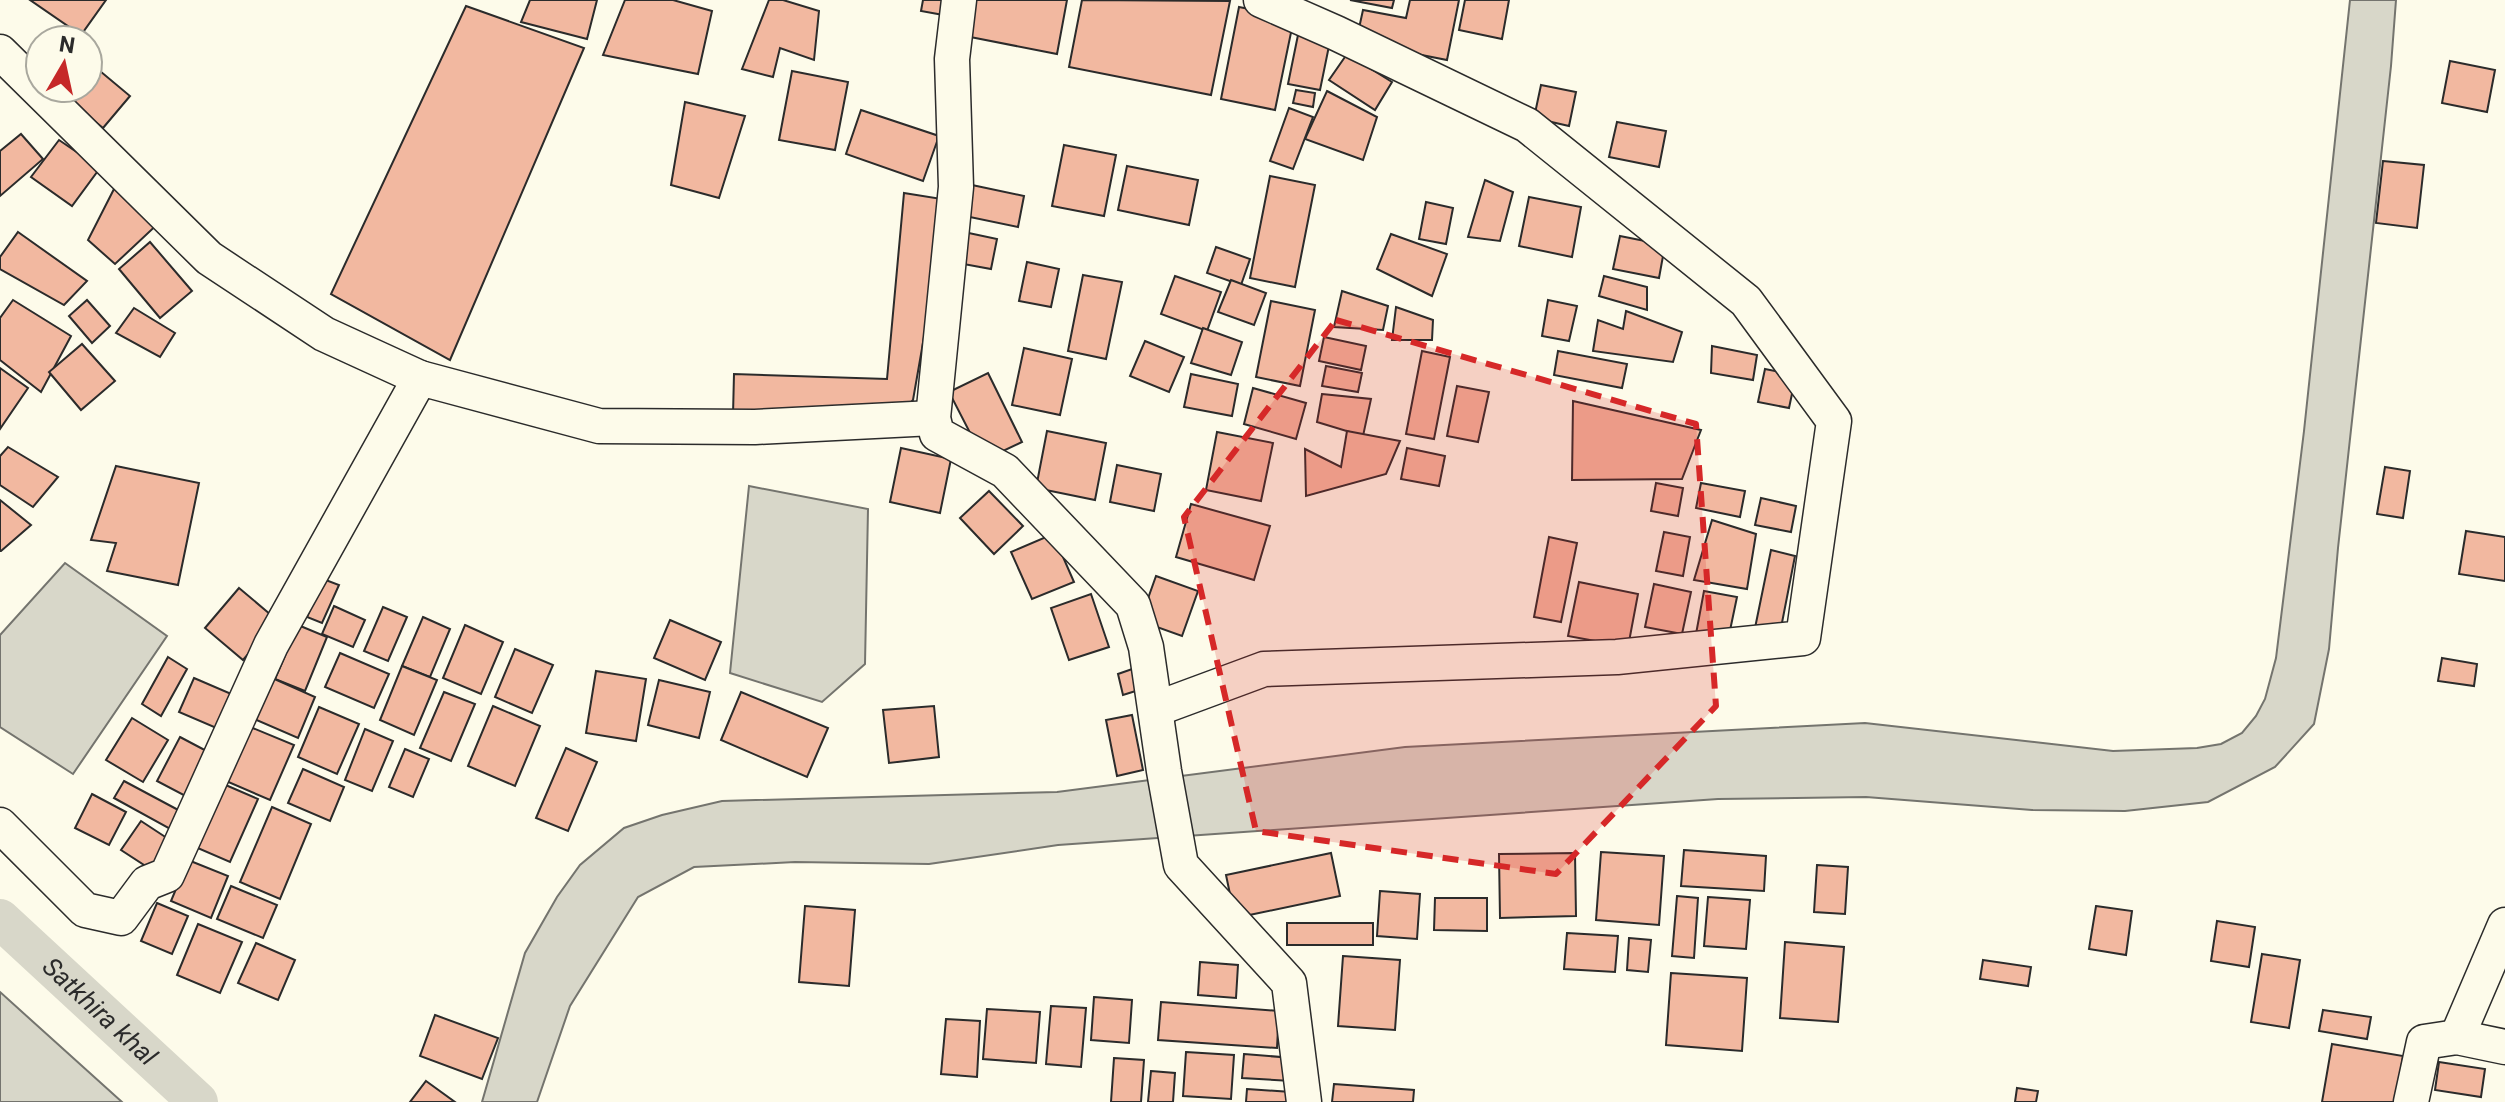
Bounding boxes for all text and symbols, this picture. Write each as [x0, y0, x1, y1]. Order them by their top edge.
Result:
north arrow [24, 24, 104, 104]
text: N [57, 31, 77, 58]
water label: Satkhira khal [37, 951, 164, 1072]

